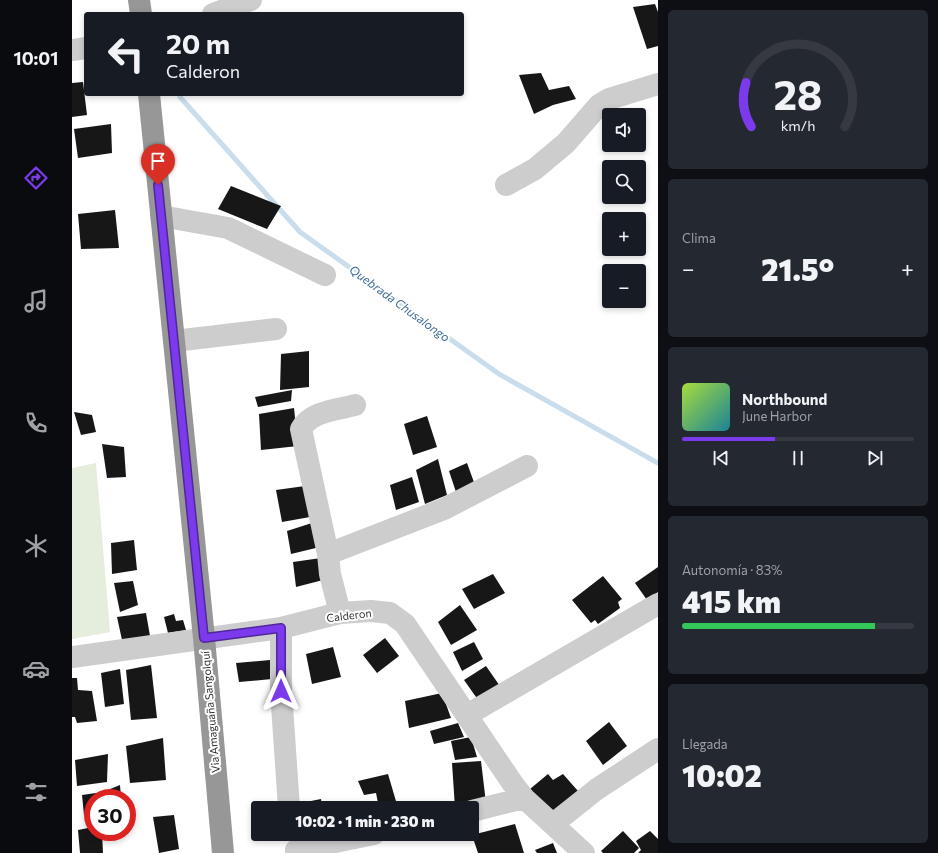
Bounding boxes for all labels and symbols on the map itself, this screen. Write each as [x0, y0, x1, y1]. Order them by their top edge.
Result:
pin [141, 144, 175, 185]
water label: Quebrada Chusalongo [347, 262, 453, 344]
street label: Calderon [326, 606, 372, 624]
street label: Via Amaguaña Sangolquí [198, 649, 222, 773]
position arrow [260, 670, 302, 712]
speed limit sign: 30 [84, 789, 136, 841]

